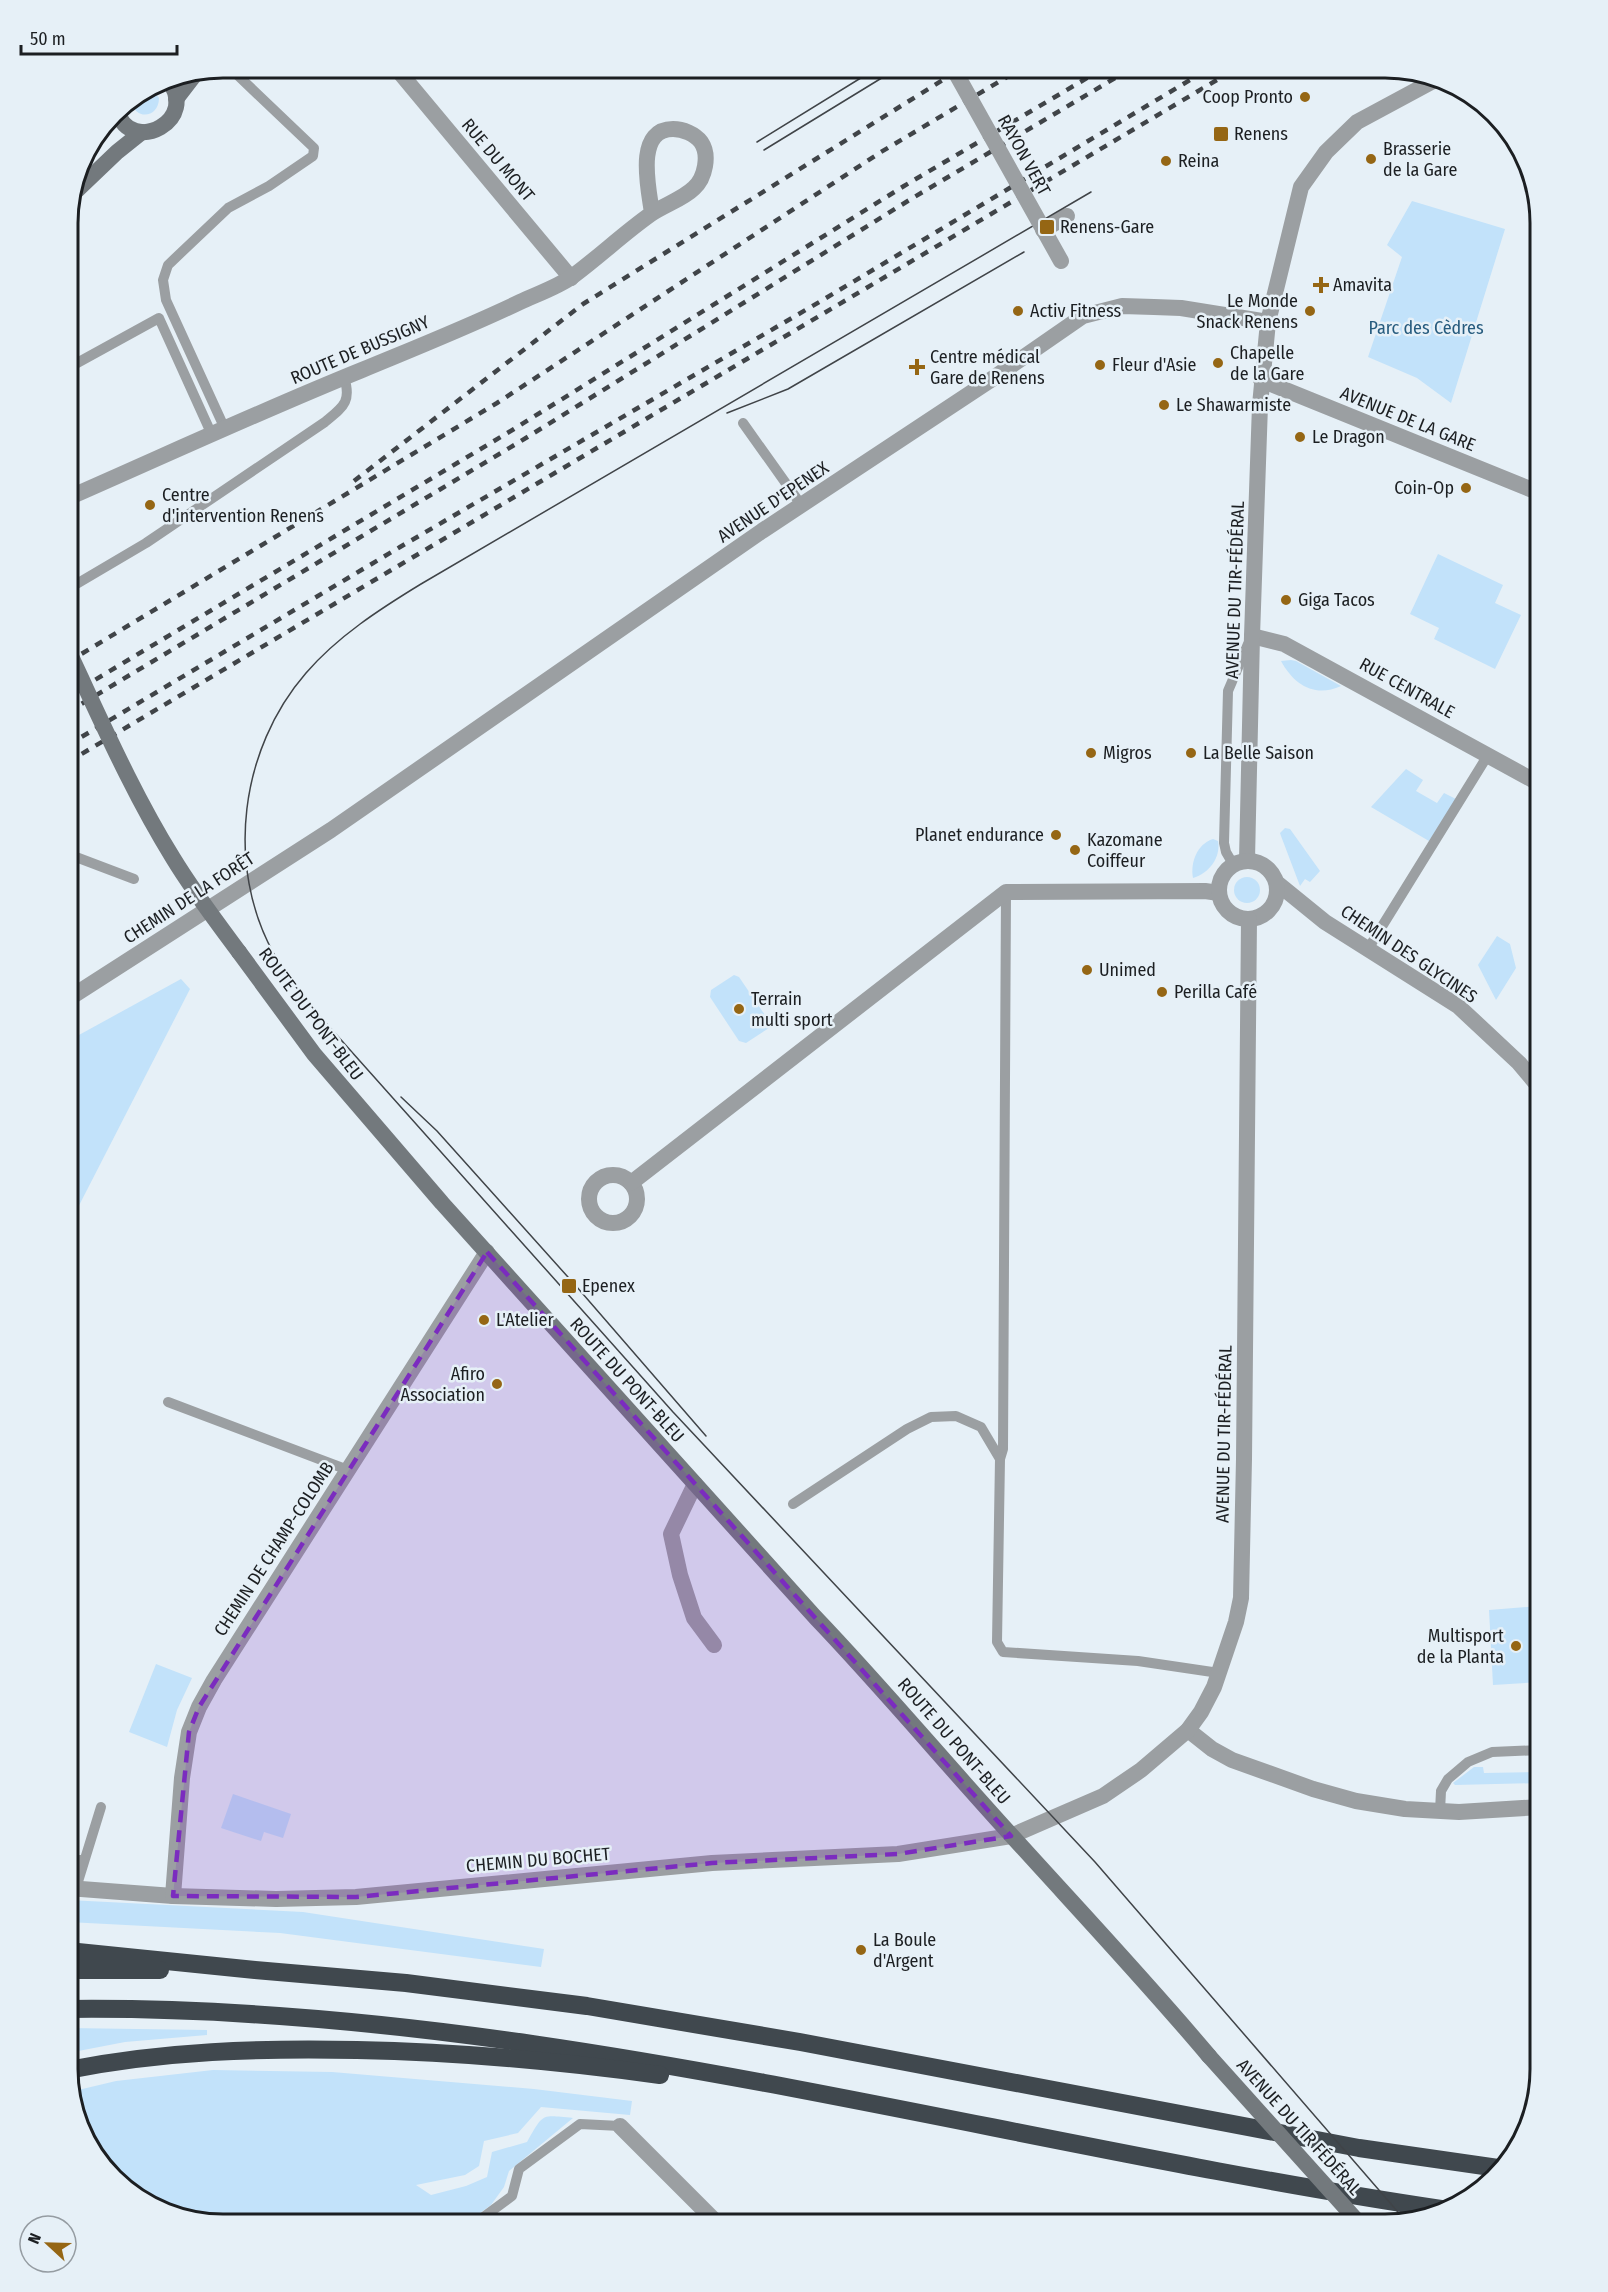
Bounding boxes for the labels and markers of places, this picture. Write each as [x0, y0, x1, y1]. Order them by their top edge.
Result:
place label: Coop Pronto [1203, 86, 1293, 108]
marker: Coop Pronto [1298, 90, 1312, 104]
place label: Renens [1234, 123, 1288, 145]
marker: Renens [1212, 125, 1230, 143]
place label: Brasserie de la Gare [1383, 138, 1457, 181]
place label: Reina [1178, 150, 1219, 172]
marker: Brasserie de la Gare [1364, 152, 1378, 166]
marker: Reina [1159, 154, 1173, 168]
place label: Renens-Gare [1060, 216, 1154, 238]
marker: Renens-Gare [1038, 218, 1056, 236]
place label: Amavita [1333, 274, 1392, 296]
marker: Amavita [1314, 278, 1328, 292]
place label: Le Monde Snack Renens [1196, 290, 1298, 333]
place label: Activ Fitness [1030, 300, 1121, 322]
marker: Activ Fitness [1011, 304, 1025, 318]
marker: Le Monde Snack Renens [1303, 304, 1317, 318]
place label: Chapelle de la Gare [1230, 342, 1304, 385]
place label: Centre médical Gare de Renens [930, 346, 1045, 389]
place label: Fleur d'Asie [1112, 354, 1197, 376]
marker: Chapelle de la Gare [1211, 356, 1225, 370]
marker: Centre médical Gare de Renens [908, 358, 926, 376]
marker: Fleur d'Asie [1093, 358, 1107, 372]
place label: Le Shawarmiste [1176, 394, 1291, 416]
marker: Le Shawarmiste [1157, 398, 1171, 412]
place label: Le Dragon [1312, 426, 1385, 448]
marker: Le Dragon [1293, 430, 1307, 444]
place label: Coin-Op [1394, 477, 1454, 499]
marker: Coin-Op [1459, 481, 1473, 495]
place label: Centre d'intervention Renens [162, 484, 324, 527]
marker: Centre d'intervention Renens [143, 498, 157, 512]
place label: Giga Tacos [1298, 589, 1375, 611]
marker: Giga Tacos [1279, 593, 1293, 607]
place label: Migros [1103, 742, 1152, 764]
place label: La Belle Saison [1203, 742, 1314, 764]
marker: Migros [1084, 746, 1098, 760]
marker: La Belle Saison [1184, 746, 1198, 760]
place label: Planet endurance [915, 824, 1044, 846]
marker: Planet endurance [1049, 828, 1063, 842]
place label: Kazomane Coiffeur [1087, 829, 1163, 872]
marker: Kazomane Coiffeur [1068, 843, 1082, 857]
place label: Unimed [1099, 959, 1156, 981]
marker: Unimed [1080, 963, 1094, 977]
place label: Perilla Café [1174, 981, 1257, 1003]
marker: Perilla Café [1155, 985, 1169, 999]
place label: Terrain multi sport [751, 988, 833, 1031]
marker: Terrain multi sport [732, 1002, 746, 1016]
place label: Epenex [582, 1275, 635, 1297]
marker: Epenex [560, 1277, 578, 1295]
place label: L'Atelier [496, 1309, 554, 1331]
marker: L'Atelier [477, 1313, 491, 1327]
place label: Afiro Association [400, 1363, 485, 1406]
marker: Afiro Association [490, 1377, 504, 1391]
place label: Multisport de la Planta [1417, 1625, 1504, 1668]
marker: Multisport de la Planta [1509, 1639, 1523, 1653]
place label: La Boule d'Argent [873, 1929, 936, 1972]
marker: La Boule d'Argent [854, 1943, 868, 1957]

